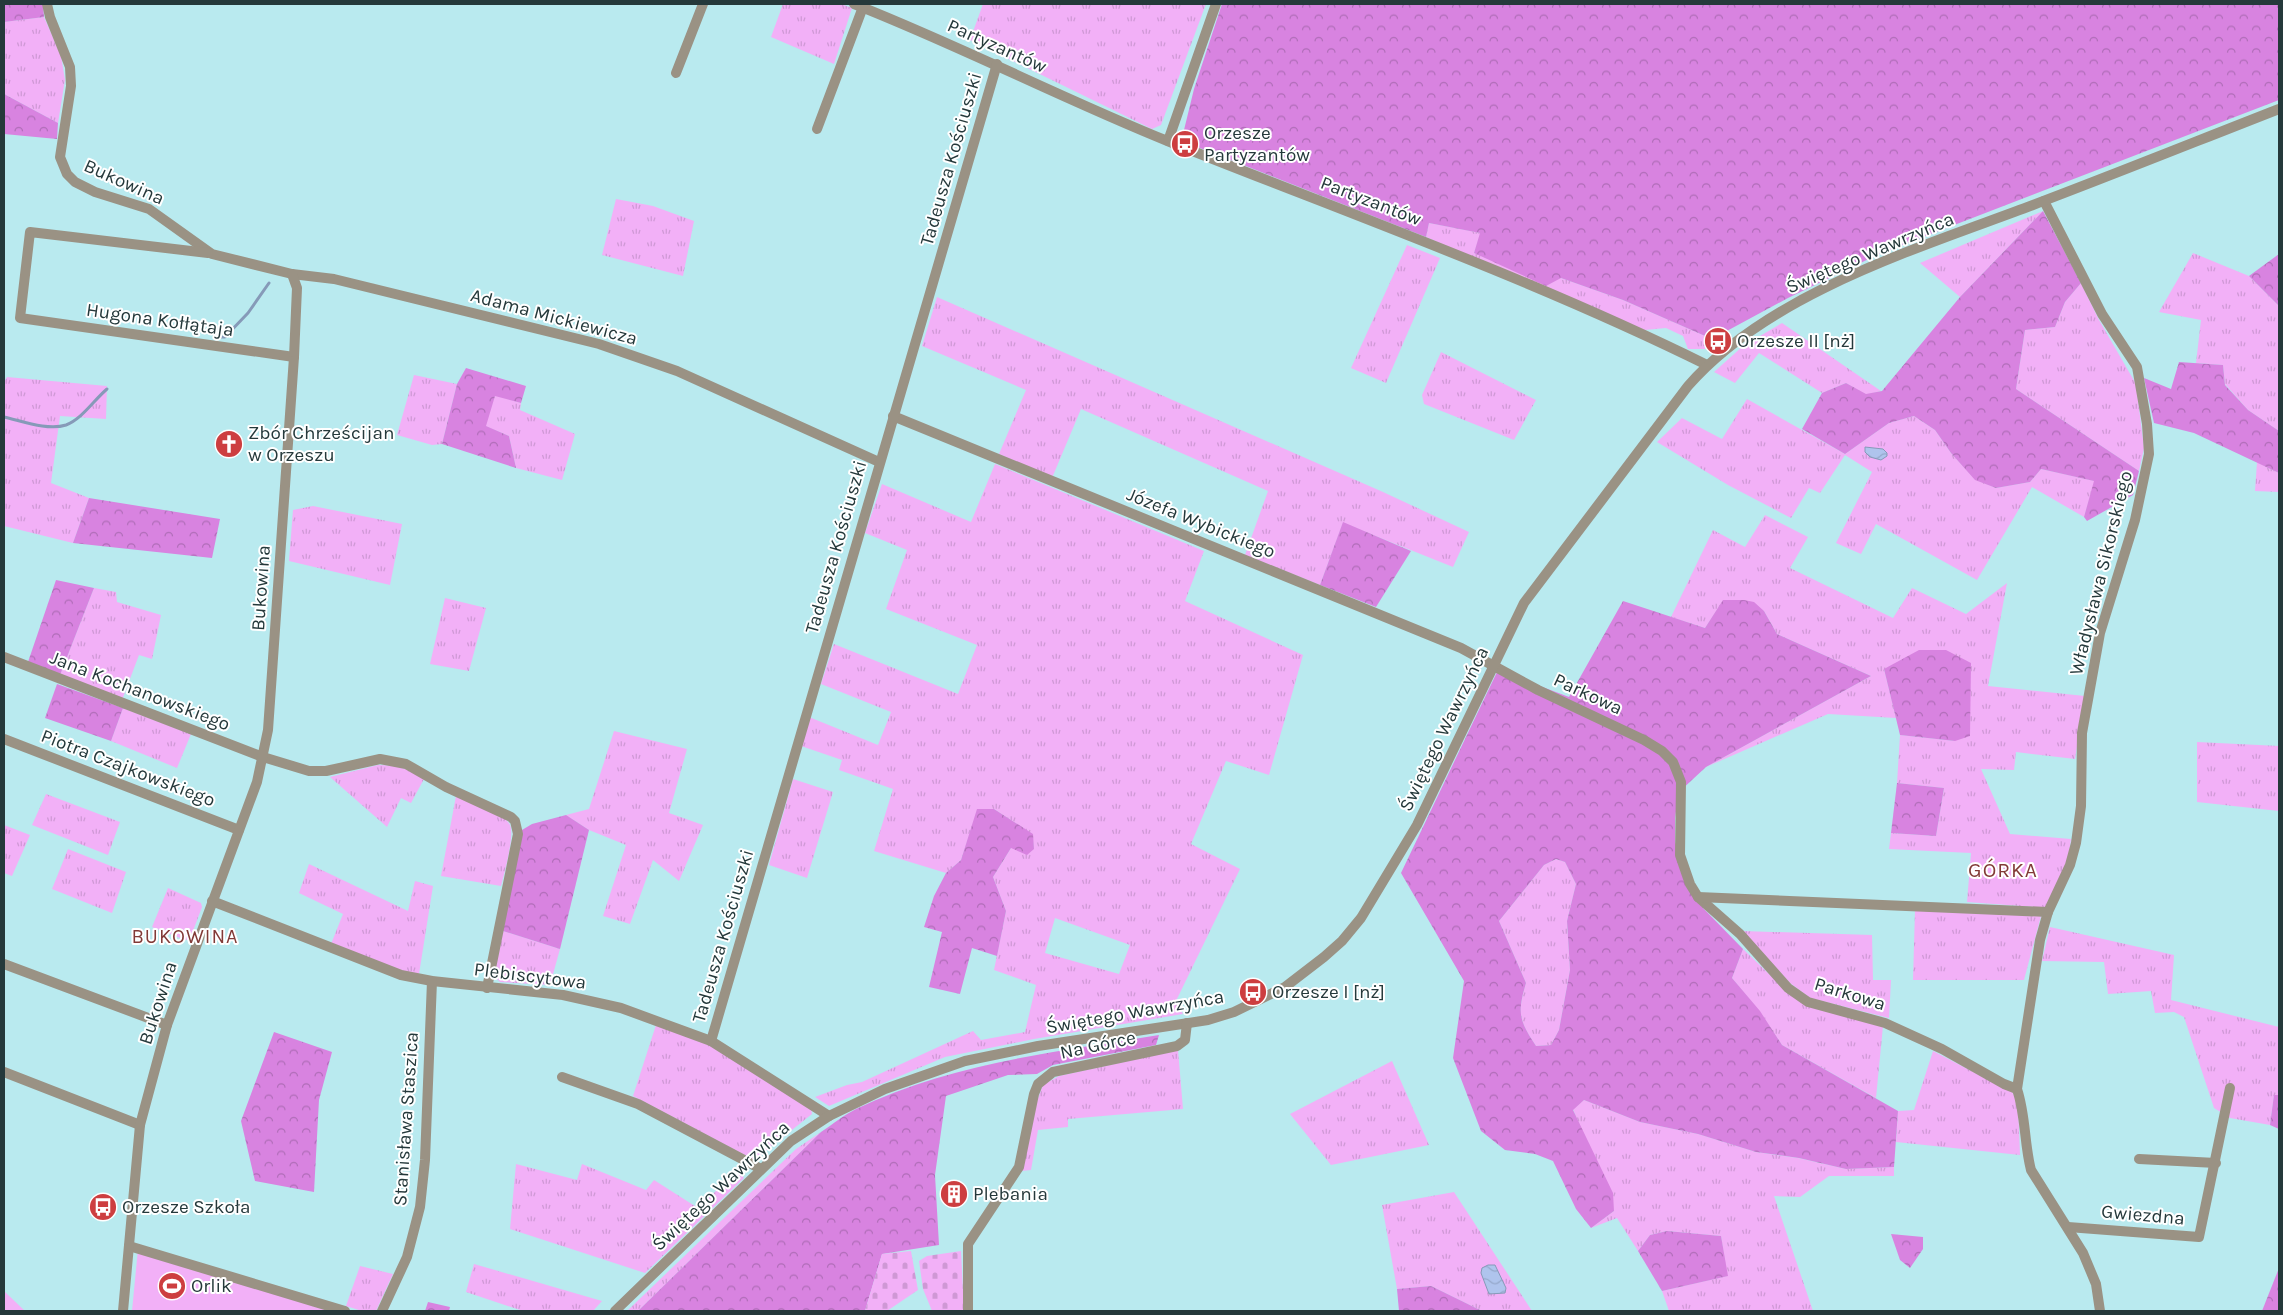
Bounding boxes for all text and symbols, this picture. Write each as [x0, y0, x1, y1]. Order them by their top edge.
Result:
street label: Partyzantów [944, 14, 1050, 78]
street label: Tadeusza Kościuszki [916, 70, 986, 248]
place label: Orzesze Partyzantów [1204, 122, 1310, 166]
bus stop icon: Orzesze Partyzantów [1170, 129, 1200, 159]
street label: Bukowina [80, 155, 168, 209]
street label: Partyzantów [1318, 172, 1425, 230]
street label: Świętego Wawrzyńca [1782, 207, 1957, 298]
street label: Adama Mickiewicza [468, 284, 640, 350]
street label: Hugona Kołłątaja [85, 299, 235, 341]
bus stop icon: Orzesze II [nż] [1703, 326, 1733, 356]
place label: Orzesze II [nż] [1737, 330, 1855, 352]
place label: Zbór Chrześcijan w Orzeszu [248, 422, 394, 466]
church icon: Zbór Chrześcijan w Orzeszu [214, 429, 244, 459]
street label: Tadeusza Kościuszki [801, 458, 871, 636]
street label: Władysława Sikorskiego [2065, 469, 2137, 677]
street label: Józefa Wybickiego [1124, 483, 1278, 563]
street label: Bukowina [247, 544, 275, 632]
street label: Świętego Wawrzyńca [1394, 643, 1493, 815]
street label: Jana Kochanowskiego [47, 646, 233, 736]
street label: Parkowa [1550, 669, 1626, 719]
street label: Piotra Czajkowskiego [38, 725, 218, 811]
street label: Tadeusza Kościuszki [688, 847, 758, 1025]
district label: GÓRKA [1968, 858, 2038, 882]
district label: BUKOWINA [131, 925, 239, 948]
street label: Plebiscytowa [473, 958, 587, 994]
street label: Bukowina [134, 959, 182, 1047]
street label: Parkowa [1812, 973, 1888, 1015]
bus stop icon: Orzesze I [nż] [1238, 977, 1268, 1007]
place label: Orzesze I [nż] [1272, 981, 1385, 1003]
street label: Świętego Wawrzyńca [1044, 985, 1226, 1038]
street label: Na Górce [1058, 1026, 1138, 1064]
street label: Stanisława Staszica [389, 1031, 423, 1207]
street label: Świętego Wawrzyńca [647, 1116, 794, 1256]
building icon: Plebania [939, 1179, 969, 1209]
place label: Plebania [973, 1183, 1048, 1205]
bus stop icon: Orzesze Szkoła [88, 1192, 118, 1222]
place label: Orzesze Szkoła [122, 1196, 251, 1218]
street label: Gwiezdna [2100, 1200, 2186, 1230]
sports icon: Orlik [157, 1271, 187, 1301]
place label: Orlik [191, 1275, 232, 1297]

